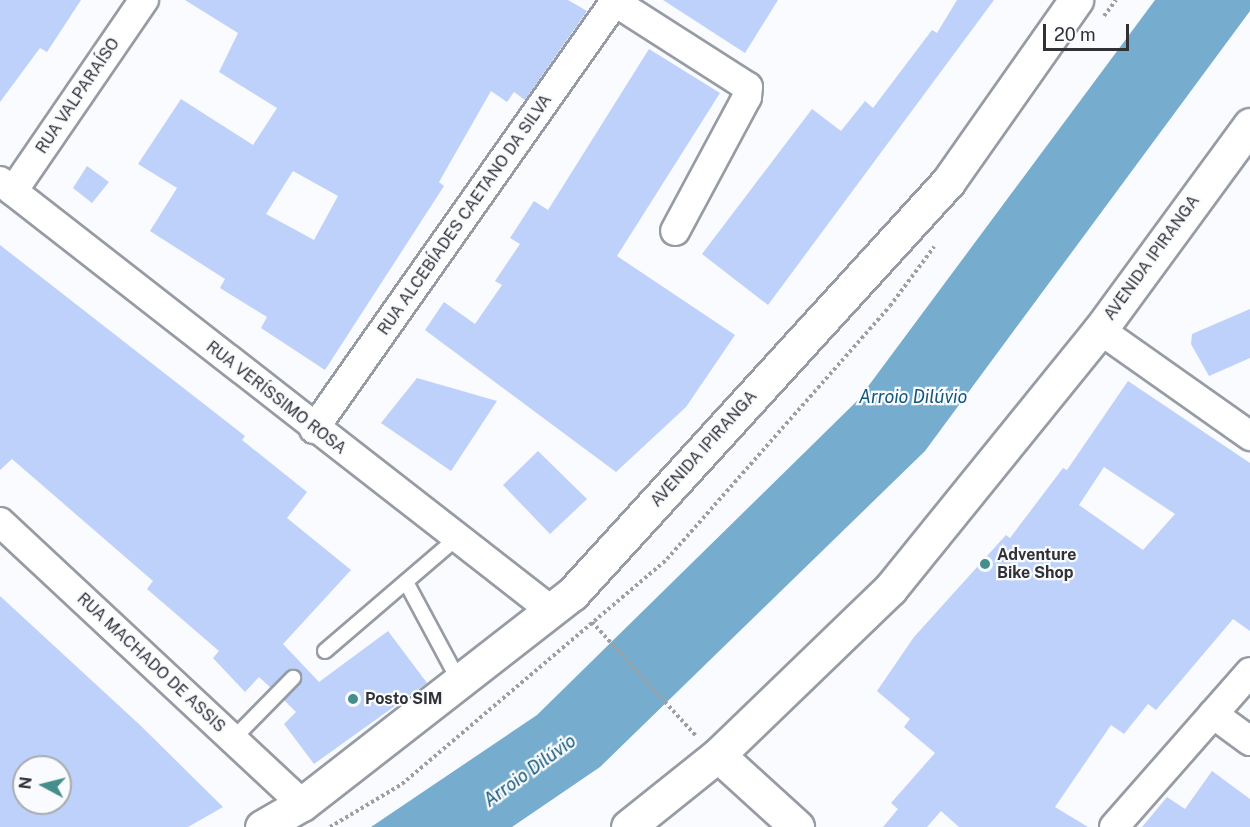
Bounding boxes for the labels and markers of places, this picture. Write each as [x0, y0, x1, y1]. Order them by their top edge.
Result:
place label: Adventure Bike Shop [997, 545, 1077, 583]
marker: Adventure Bike Shop [978, 557, 992, 571]
place label: Posto SIM [365, 689, 443, 709]
marker: Posto SIM [346, 692, 360, 706]

